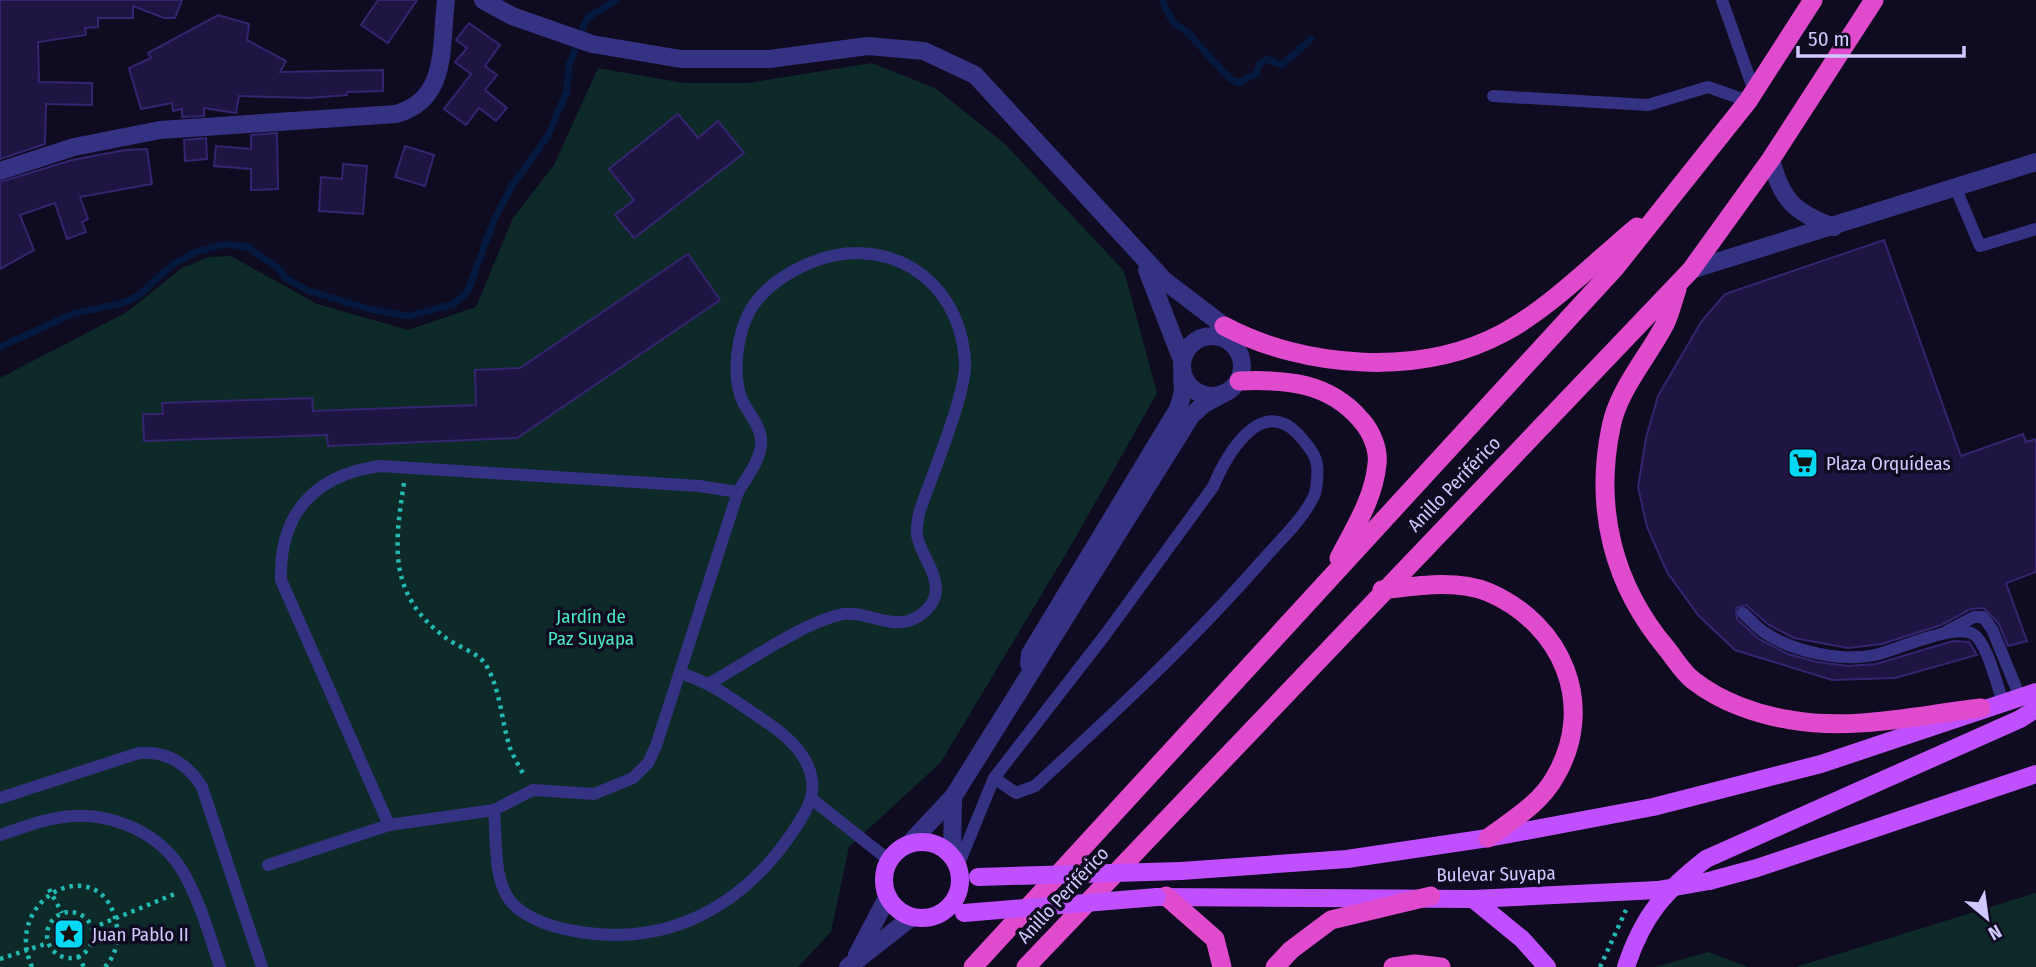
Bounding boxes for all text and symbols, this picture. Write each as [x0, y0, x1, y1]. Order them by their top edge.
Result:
scale bar [1798, 14, 1964, 58]
text: 50 m [1808, 26, 1850, 52]
street label: Anillo Periférico [1403, 432, 1505, 536]
supermarket icon: Plaza Orquídeas [1786, 446, 1820, 480]
place label: Plaza Orquídeas [1826, 452, 1951, 475]
park label: Jardín de Paz Suyapa [548, 605, 634, 650]
street label: Anillo Periférico [1012, 842, 1114, 948]
street label: Bulevar Suyapa [1436, 861, 1556, 887]
north arrow [1952, 883, 2022, 953]
place icon: Juan Pablo II [52, 917, 86, 951]
text: N [1984, 920, 2006, 945]
place label: Juan Pablo II [92, 923, 189, 946]

